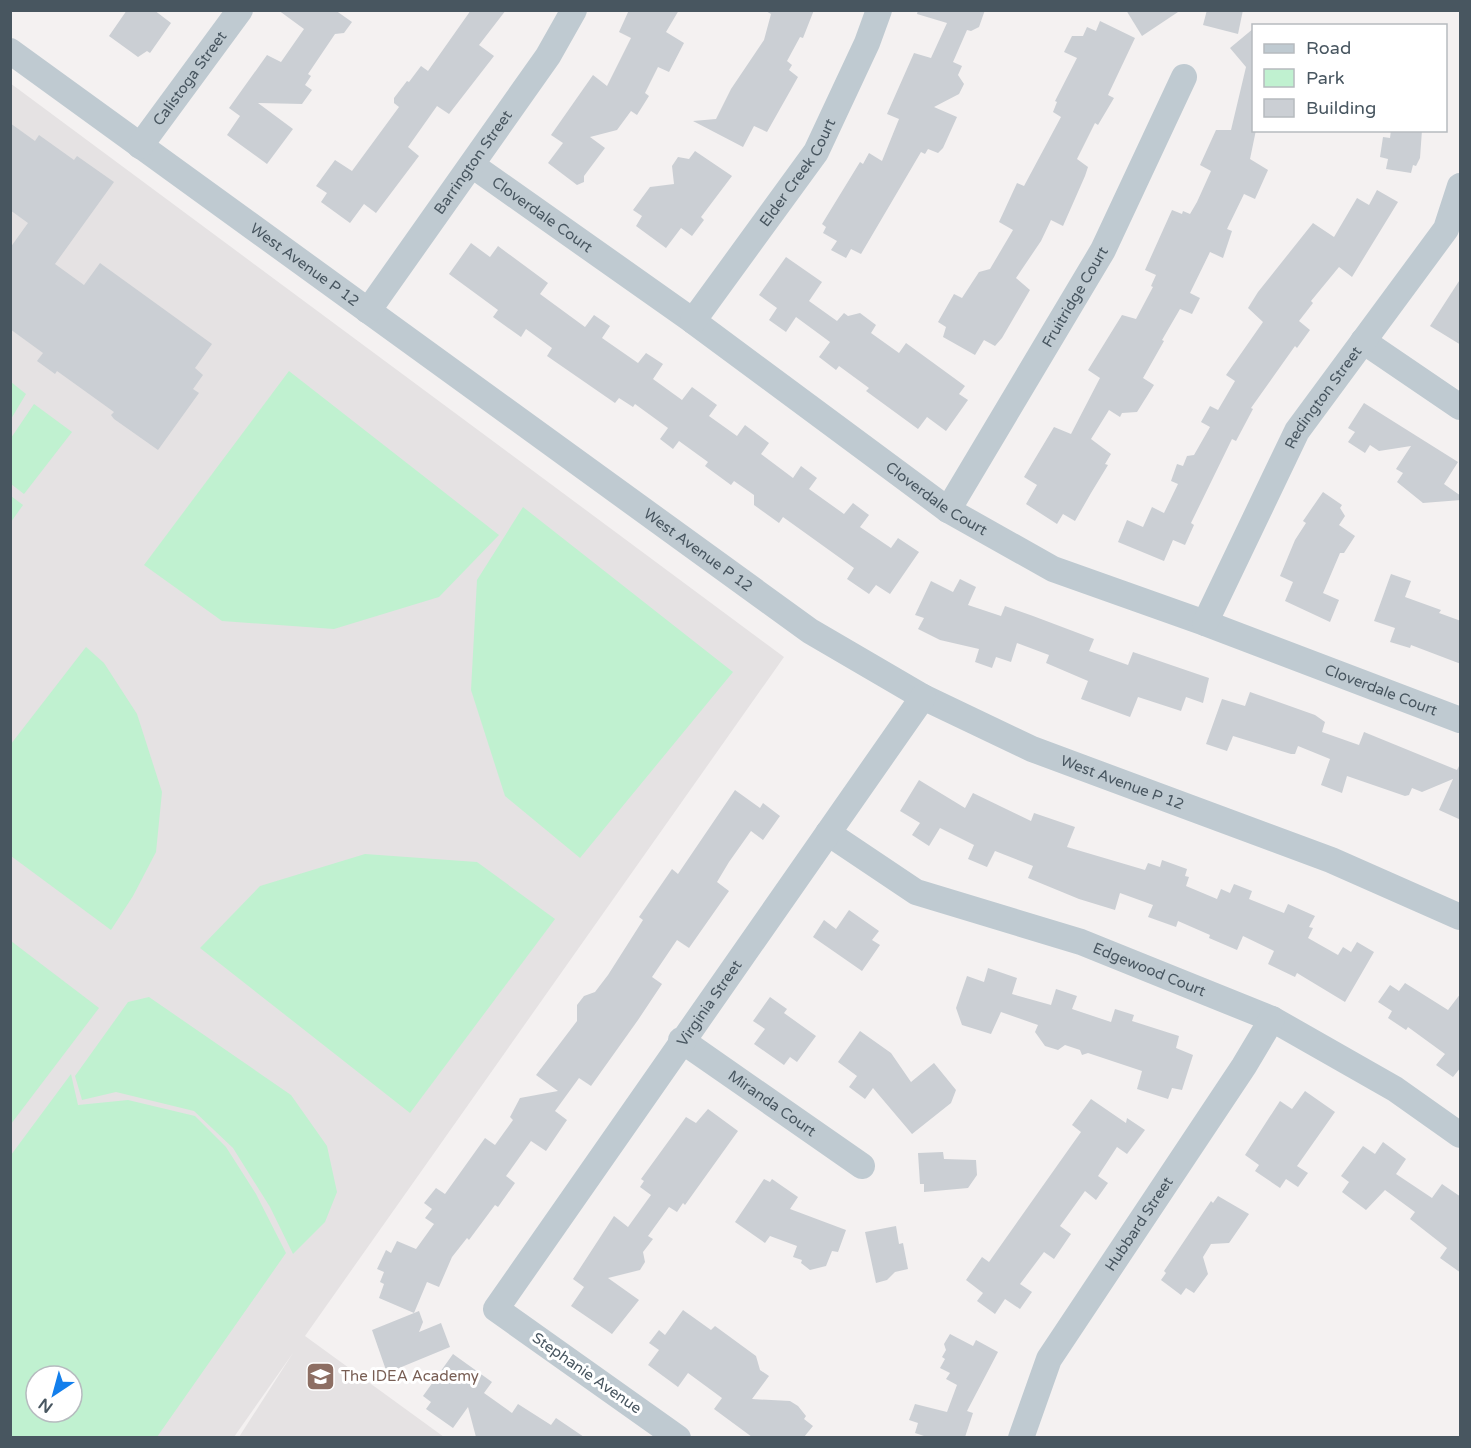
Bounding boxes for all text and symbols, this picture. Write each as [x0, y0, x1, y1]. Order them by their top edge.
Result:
legend [1252, 24, 1447, 132]
street label: Calistoga Street [149, 27, 231, 129]
text: Road [1306, 37, 1351, 59]
text: Park [1306, 67, 1345, 89]
text: Building [1306, 97, 1376, 119]
street label: Barrington Street [430, 106, 516, 218]
street label: Elder Creek Court [756, 115, 839, 230]
street label: Cloverdale Court [488, 173, 596, 256]
street label: West Avenue P 12 [247, 219, 363, 310]
street label: Fruitridge Court [1038, 243, 1112, 350]
street label: Redington Street [1281, 343, 1366, 452]
street label: Cloverdale Court [882, 458, 991, 539]
street label: West Avenue P 12 [640, 504, 756, 595]
street label: Cloverdale Court [1322, 660, 1440, 720]
street label: West Avenue P 12 [1058, 751, 1186, 814]
street label: Edgewood Court [1090, 939, 1209, 1000]
street label: Virginia Street [673, 956, 746, 1050]
street label: Miranda Court [725, 1067, 820, 1140]
street label: Hubbard Street [1101, 1173, 1177, 1275]
street label: Stephanie Avenue [529, 1329, 645, 1417]
school or university icon: The IDEA Academy [304, 1360, 336, 1392]
north arrow [24, 1364, 84, 1424]
place label: The IDEA Academy [341, 1367, 479, 1385]
text: N [35, 1393, 57, 1417]

